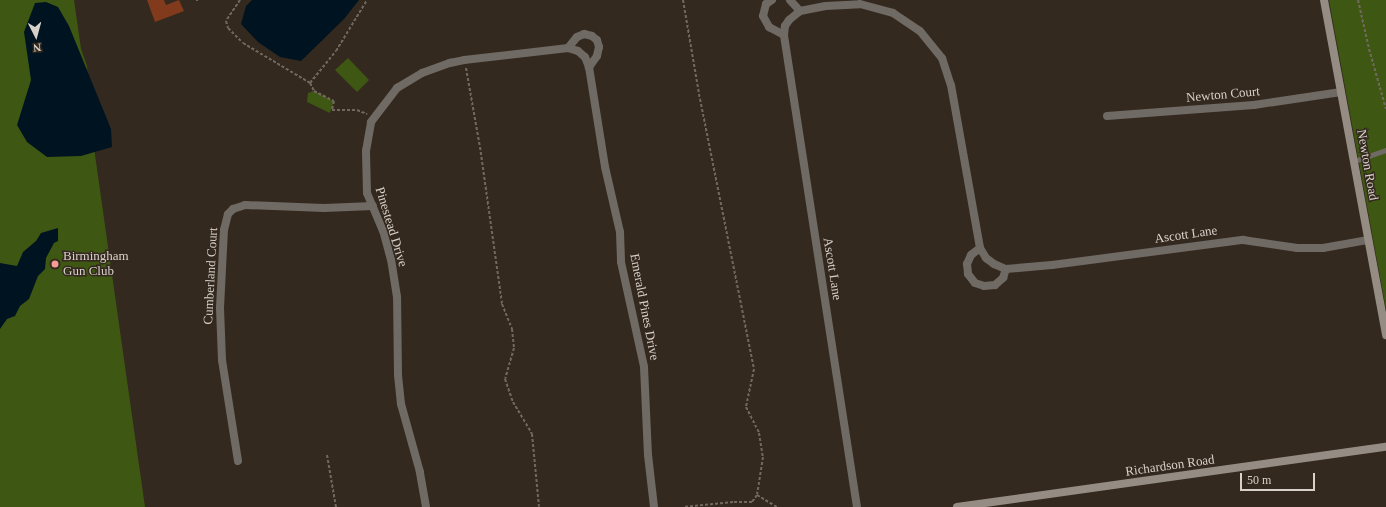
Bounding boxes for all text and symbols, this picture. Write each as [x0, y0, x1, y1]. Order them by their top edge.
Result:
north arrow [16, 16, 56, 56]
text: N [33, 42, 42, 54]
street label: Newton Court [1185, 84, 1261, 106]
street label: Newton Road [1353, 128, 1381, 202]
street label: Pinestead Drive [371, 185, 411, 269]
street label: Ascott Lane [1154, 223, 1218, 247]
street label: Cumberland Court [201, 227, 221, 325]
street label: Ascott Lane [819, 237, 845, 301]
place label: Birmingham Gun Club [63, 249, 129, 280]
street label: Emerald Pines Drive [626, 252, 662, 362]
marker: Birmingham Gun Club [50, 259, 60, 269]
street label: Richardson Road [1124, 452, 1216, 480]
scale bar [1242, 465, 1317, 491]
text: 50 m [1247, 473, 1271, 487]

